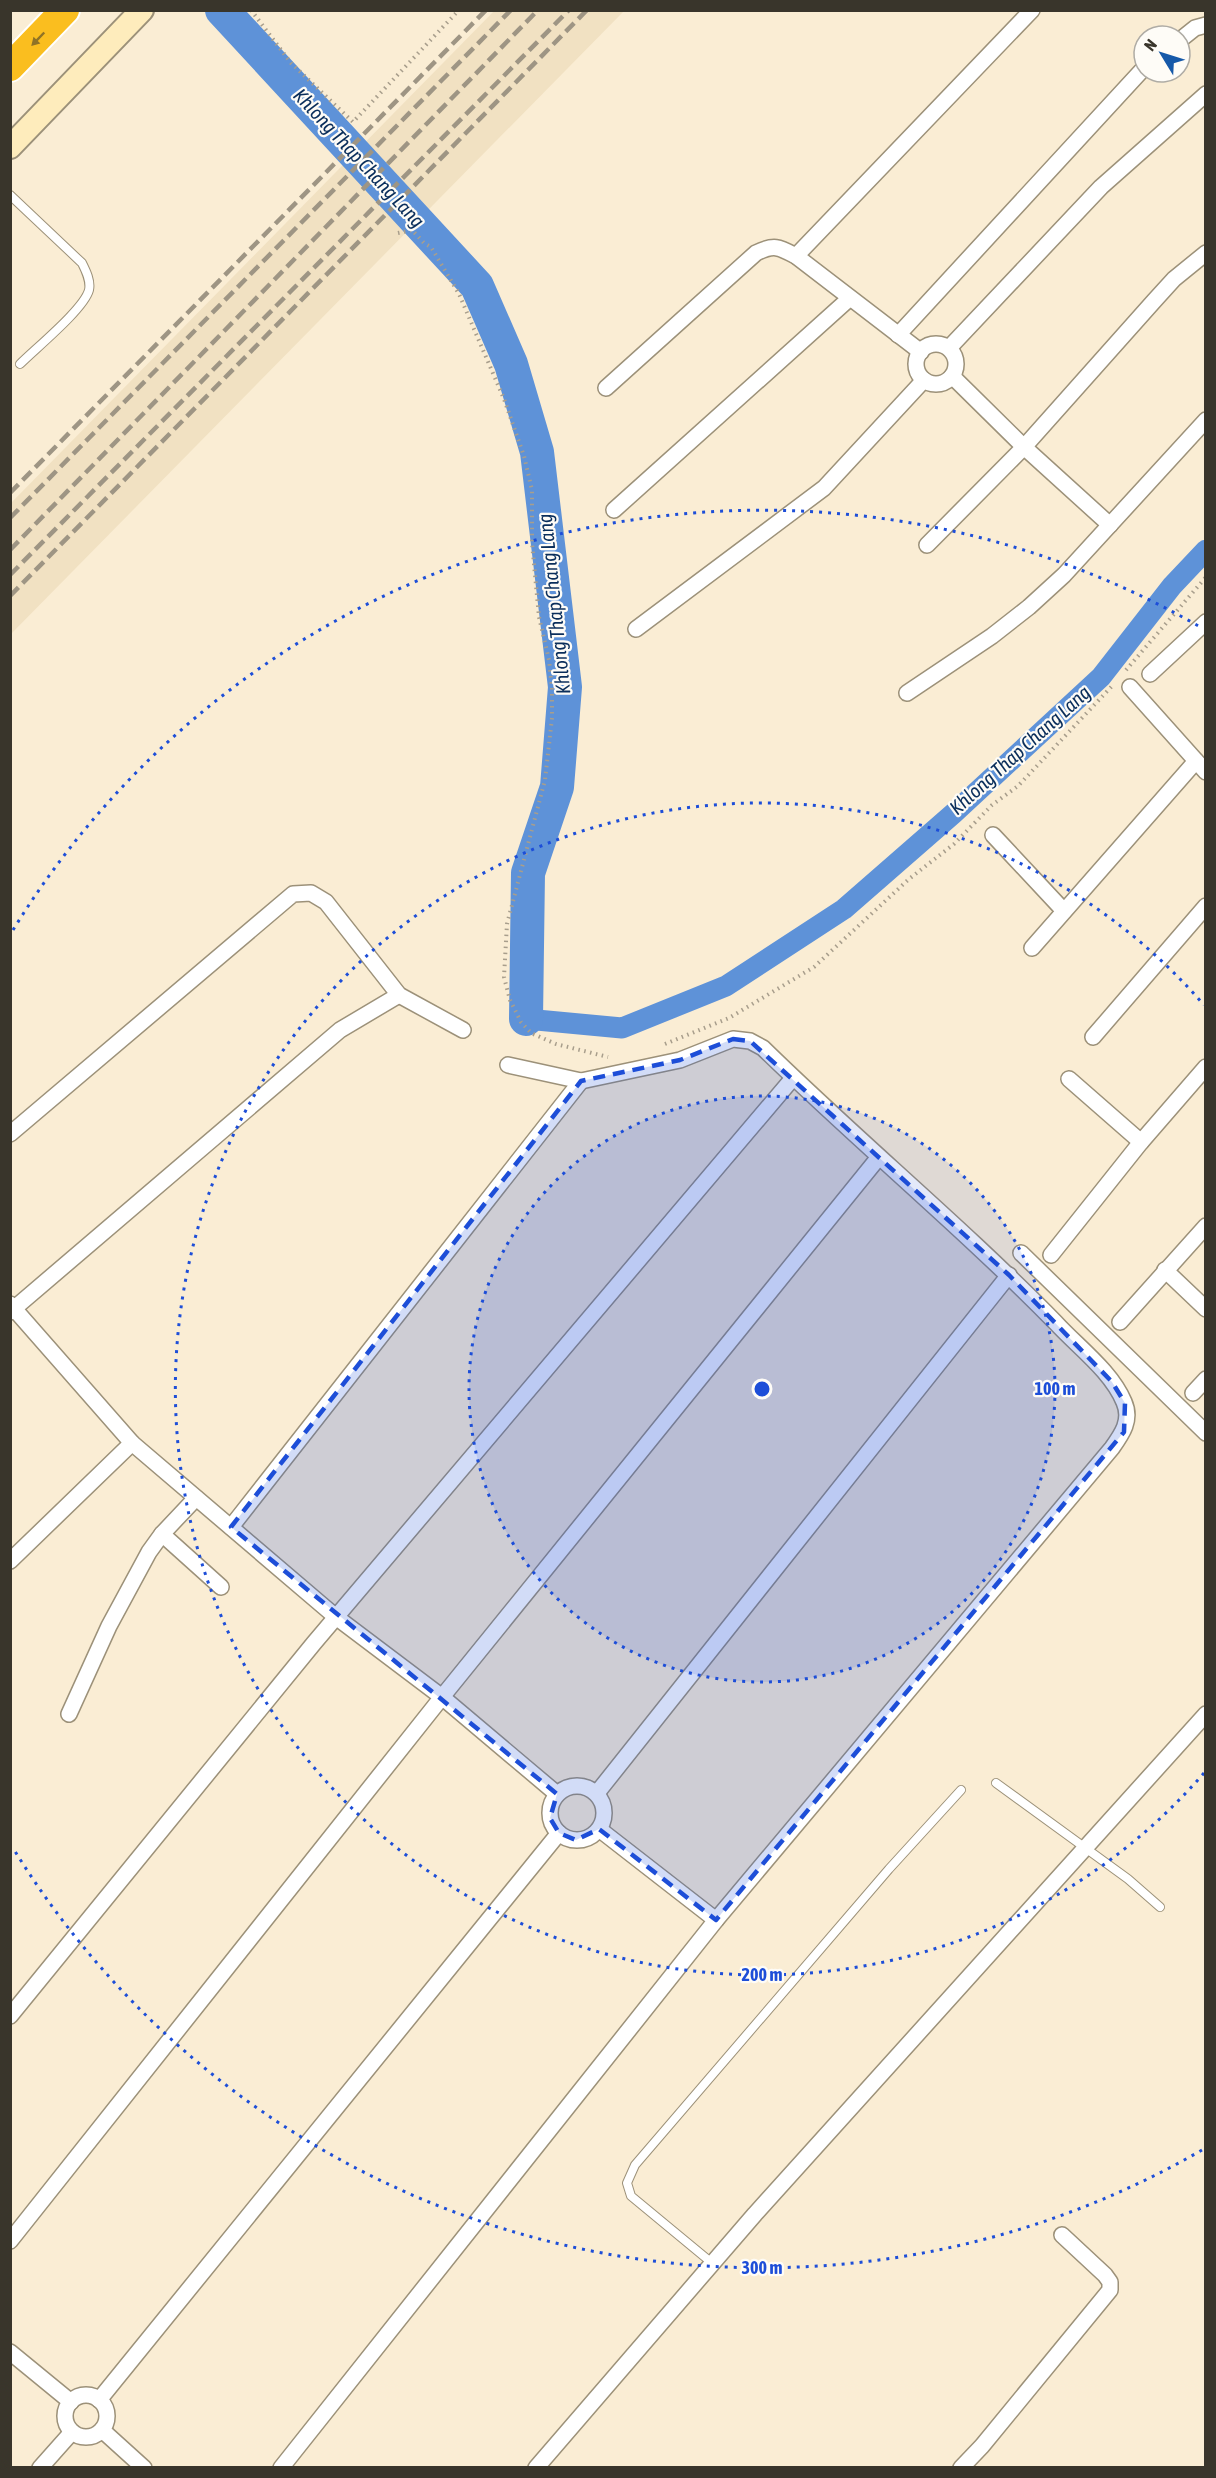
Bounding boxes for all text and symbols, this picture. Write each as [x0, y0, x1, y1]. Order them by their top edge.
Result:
north arrow [1132, 24, 1192, 84]
one-way arrow [31, 31, 45, 45]
text: N [1140, 35, 1160, 54]
water label: Khlong Thap Chang Lang [289, 83, 430, 232]
water label: Khlong Thap Chang Lang [533, 513, 574, 695]
water label: Khlong Thap Chang Lang [945, 680, 1095, 819]
text: 100 m [1035, 1378, 1075, 1399]
centre of rings [752, 1379, 772, 1399]
text: 200 m [742, 1964, 782, 1985]
text: 300 m [742, 2257, 782, 2278]

